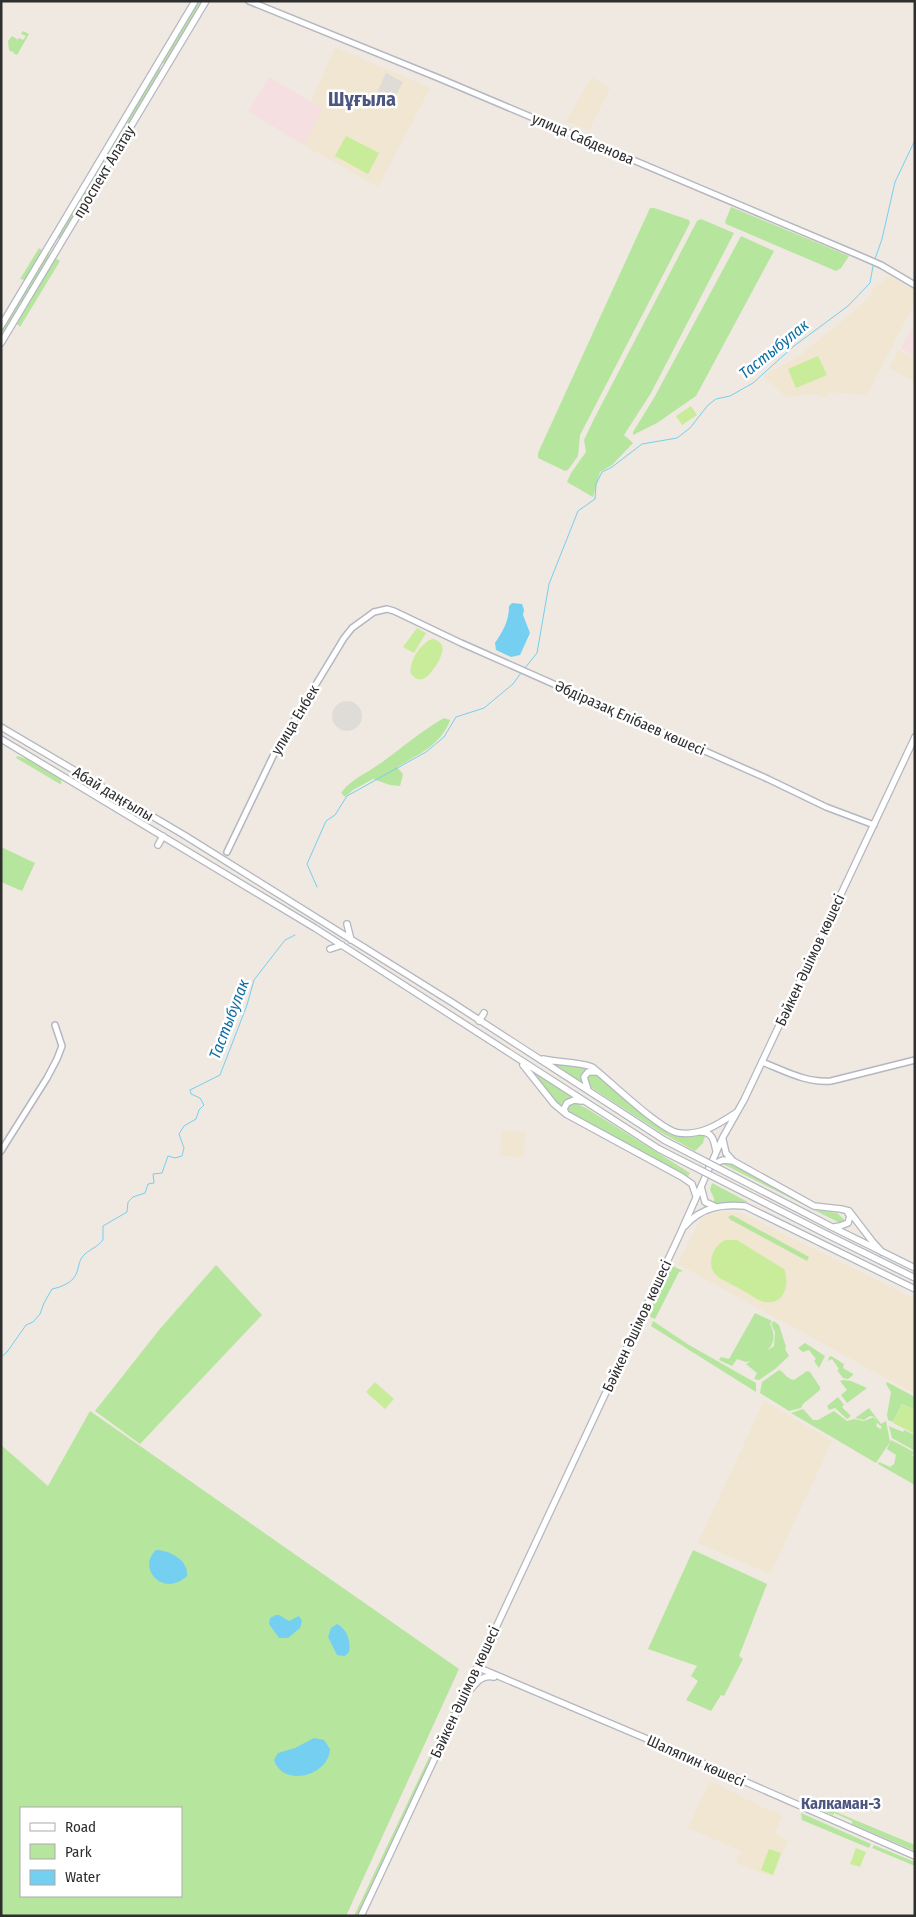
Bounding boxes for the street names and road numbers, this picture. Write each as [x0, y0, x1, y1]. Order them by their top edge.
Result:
street label: улица Сабденова [529, 109, 637, 169]
street label: проспект Алатау [69, 122, 139, 221]
street label: Әбдіразақ Елібаев көшесі [552, 677, 708, 759]
street label: улица Енбек [267, 682, 323, 758]
street label: Абай даңғылы [69, 763, 157, 825]
street label: Бәйкен Әшімов көшесі [771, 891, 849, 1029]
street label: Бәйкен Әшімов көшесі [598, 1257, 676, 1395]
street label: Бәйкен Әшімов көшесі [426, 1623, 504, 1761]
street label: Шаляпин көшесі [644, 1731, 748, 1791]

